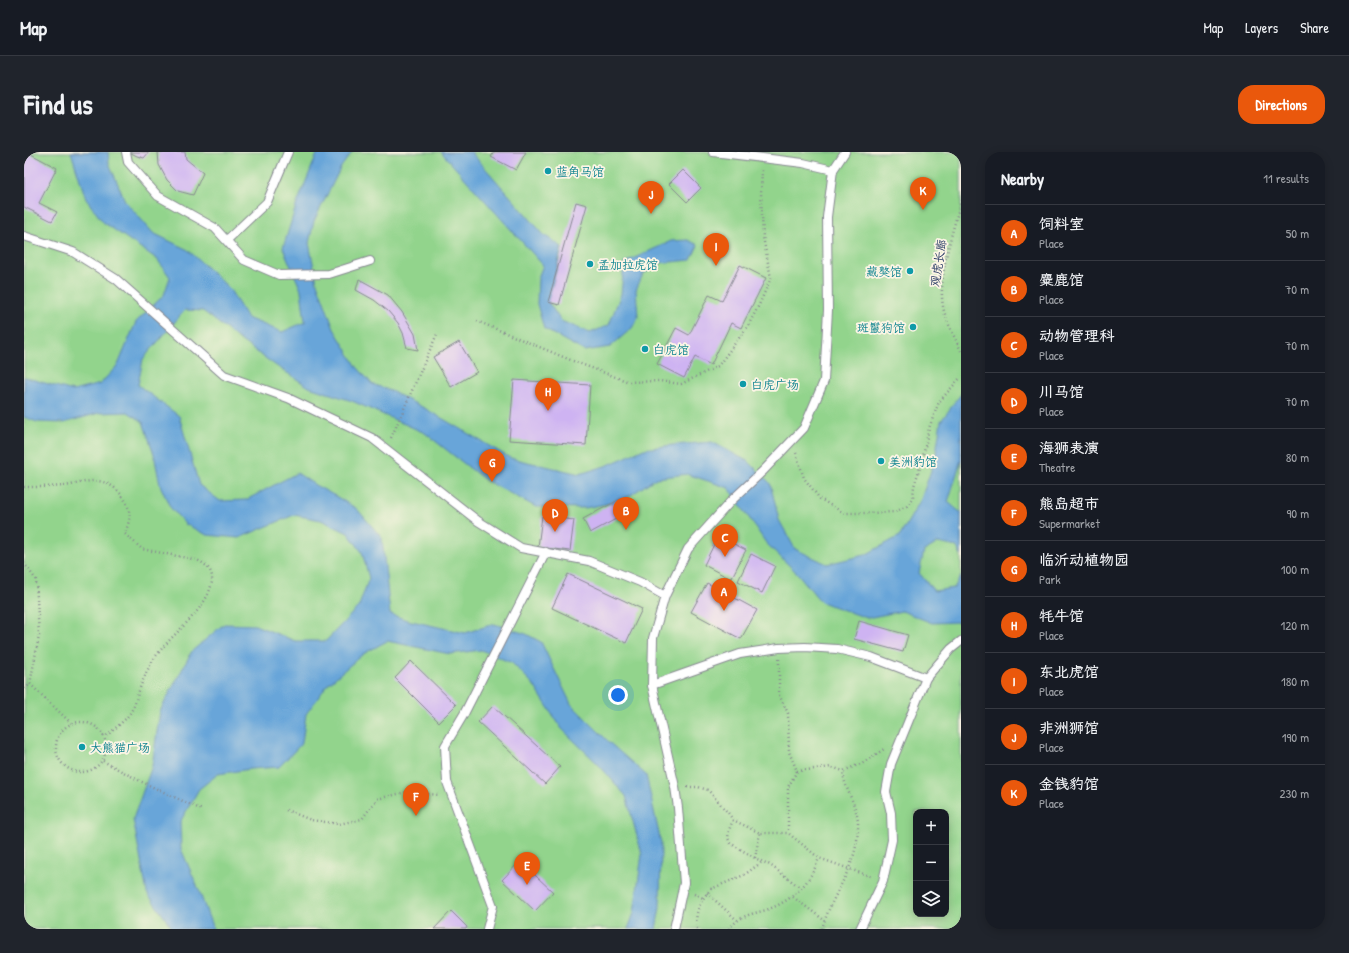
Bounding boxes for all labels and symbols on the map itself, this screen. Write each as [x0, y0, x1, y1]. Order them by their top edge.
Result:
place label: 蓝角马馆 [556, 163, 604, 180]
marker: 蓝角马馆 [543, 166, 553, 176]
pin: K [910, 177, 936, 210]
pin: J [638, 181, 664, 214]
pin: I [703, 233, 729, 266]
street label: 观虎长廊 [926, 238, 950, 288]
place label: 孟加拉虎馆 [598, 256, 658, 273]
marker: 孟加拉虎馆 [585, 259, 595, 269]
place label: 藏獒馆 [866, 263, 902, 280]
marker: 藏獒馆 [905, 266, 915, 276]
place label: 斑鬣狗馆 [857, 319, 905, 336]
marker: 斑鬣狗馆 [908, 322, 918, 332]
place label: 白虎馆 [653, 341, 689, 358]
marker: 白虎馆 [640, 344, 650, 354]
place label: 白虎广场 [751, 376, 799, 393]
pin: H [535, 378, 561, 411]
marker: 白虎广场 [738, 379, 748, 389]
pin: G [479, 449, 505, 482]
place label: 美洲豹馆 [889, 453, 937, 470]
marker: 美洲豹馆 [876, 456, 886, 466]
pin: B [613, 497, 639, 530]
pin: D [542, 499, 568, 532]
pin: C [712, 524, 738, 557]
pin: A [711, 578, 737, 611]
your location [608, 685, 628, 705]
place label: 大熊猫广场 [90, 739, 150, 756]
marker: 大熊猫广场 [77, 742, 87, 752]
pin: F [403, 783, 429, 816]
pin: E [514, 852, 540, 885]

